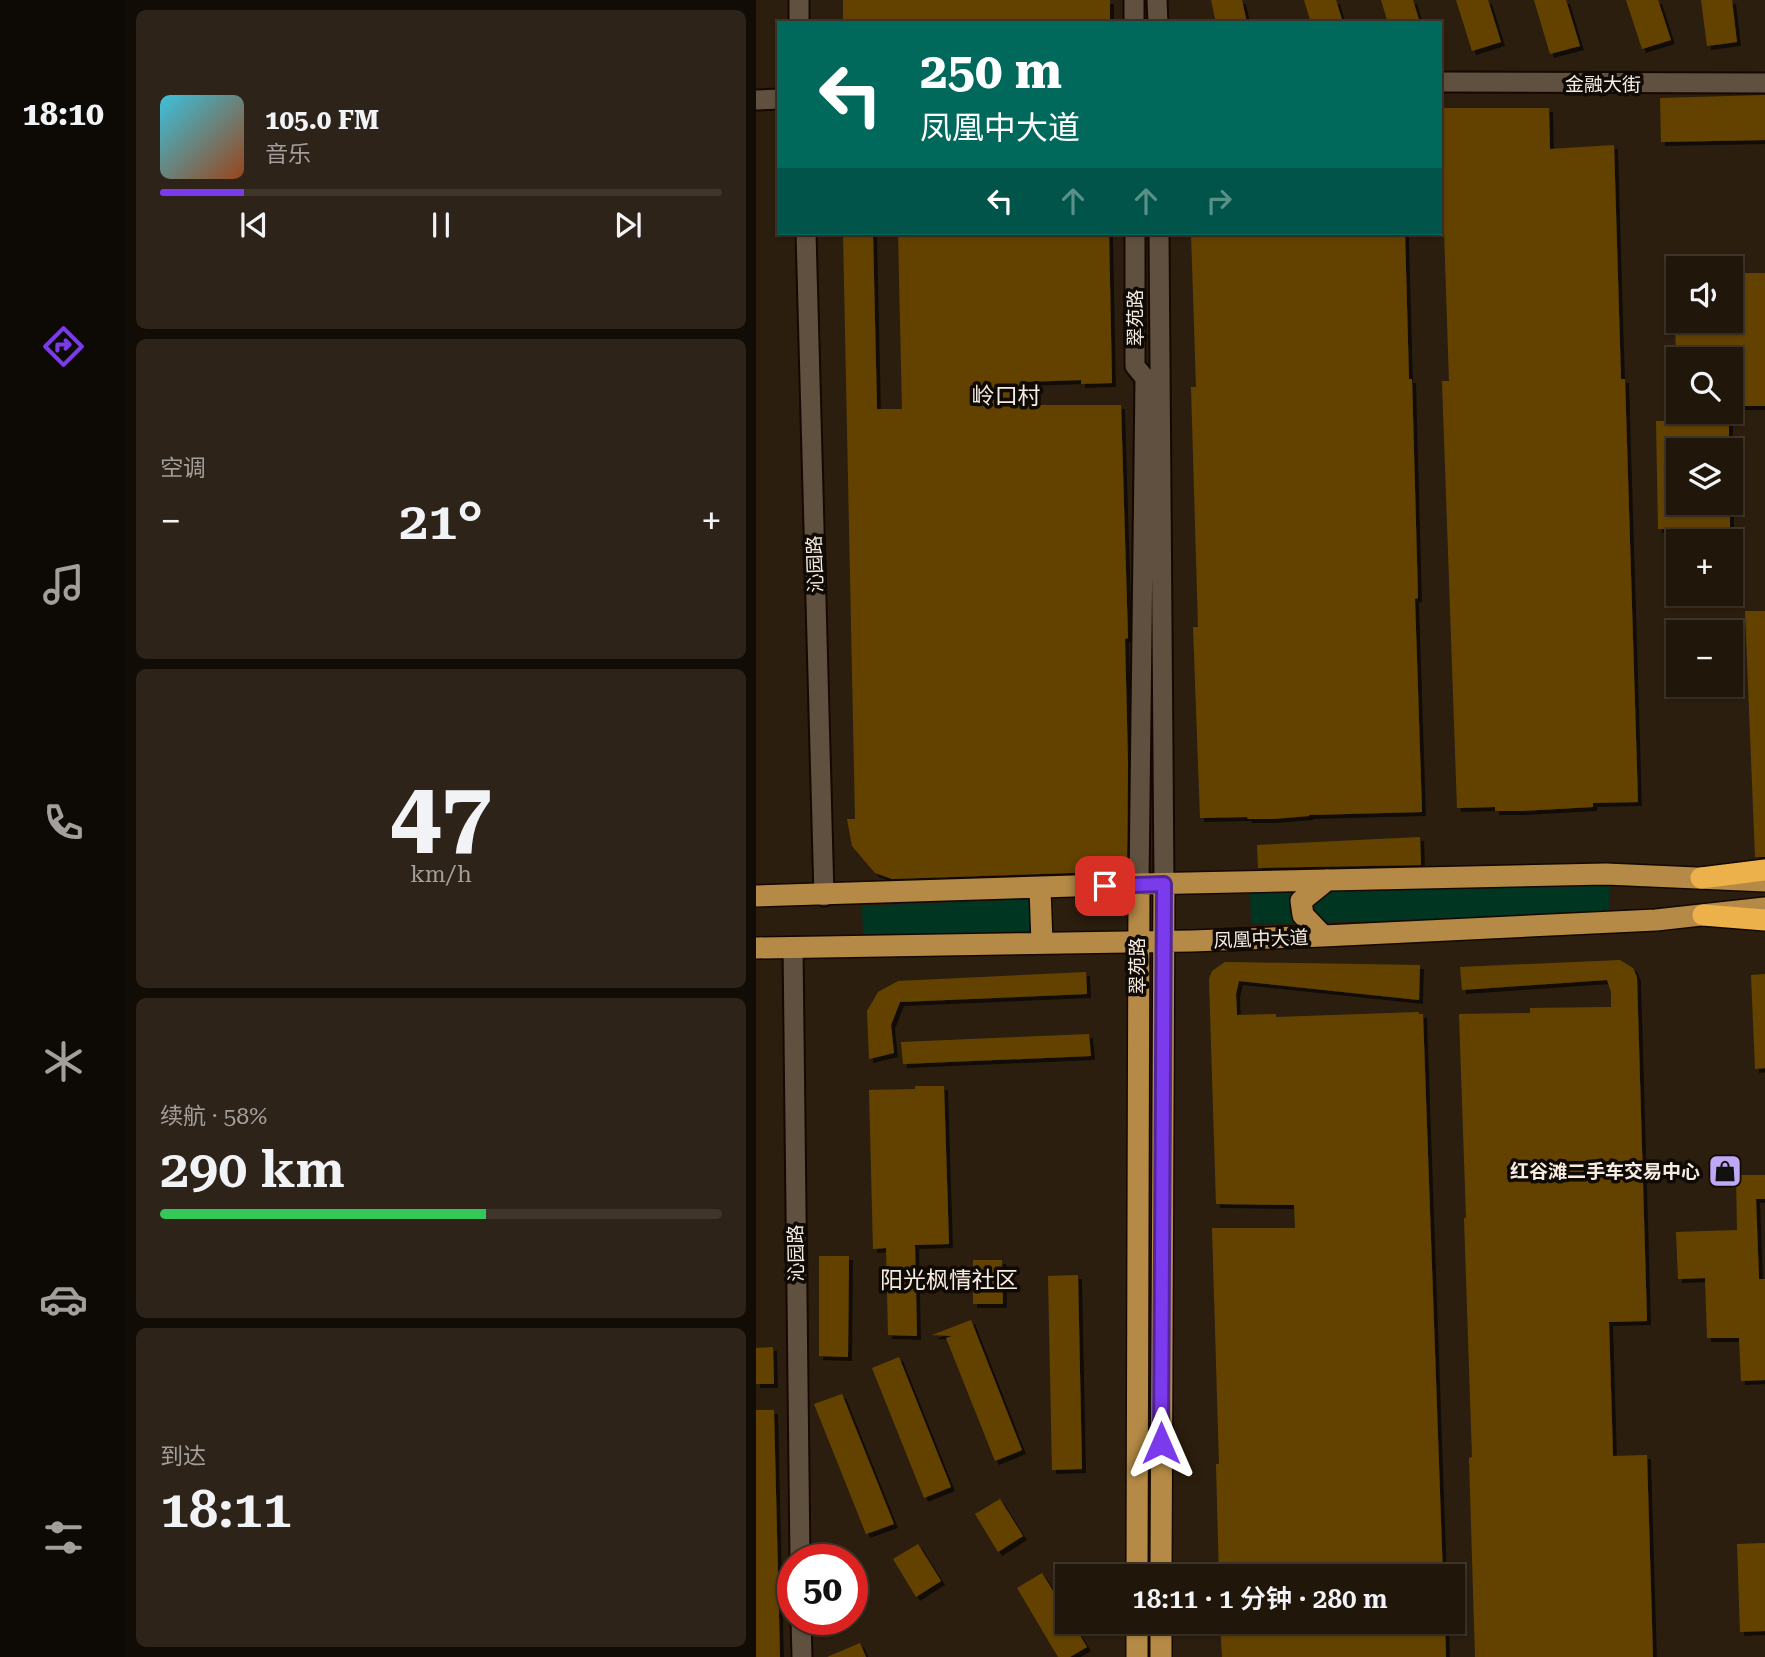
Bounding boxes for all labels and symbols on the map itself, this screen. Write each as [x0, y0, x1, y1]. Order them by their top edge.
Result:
street label: 金融大街 [1565, 73, 1641, 96]
street label: 翠苑路 [1124, 289, 1147, 347]
district label: 岭口村 [972, 383, 1041, 410]
street label: 沁园路 [803, 535, 827, 593]
pin [1075, 856, 1135, 916]
street label: 凤凰中大道 [1213, 926, 1309, 952]
street label: 翠苑路 [1126, 937, 1149, 995]
shop icon: 红谷滩二手车交易中心 [1706, 1152, 1744, 1190]
place label: 红谷滩二手车交易中心 [1510, 1160, 1700, 1183]
street label: 沁园路 [784, 1224, 808, 1282]
district label: 阳光枫情社区 [880, 1267, 1018, 1294]
position arrow [1124, 1406, 1198, 1480]
speed limit sign: 50 [777, 1544, 868, 1635]

